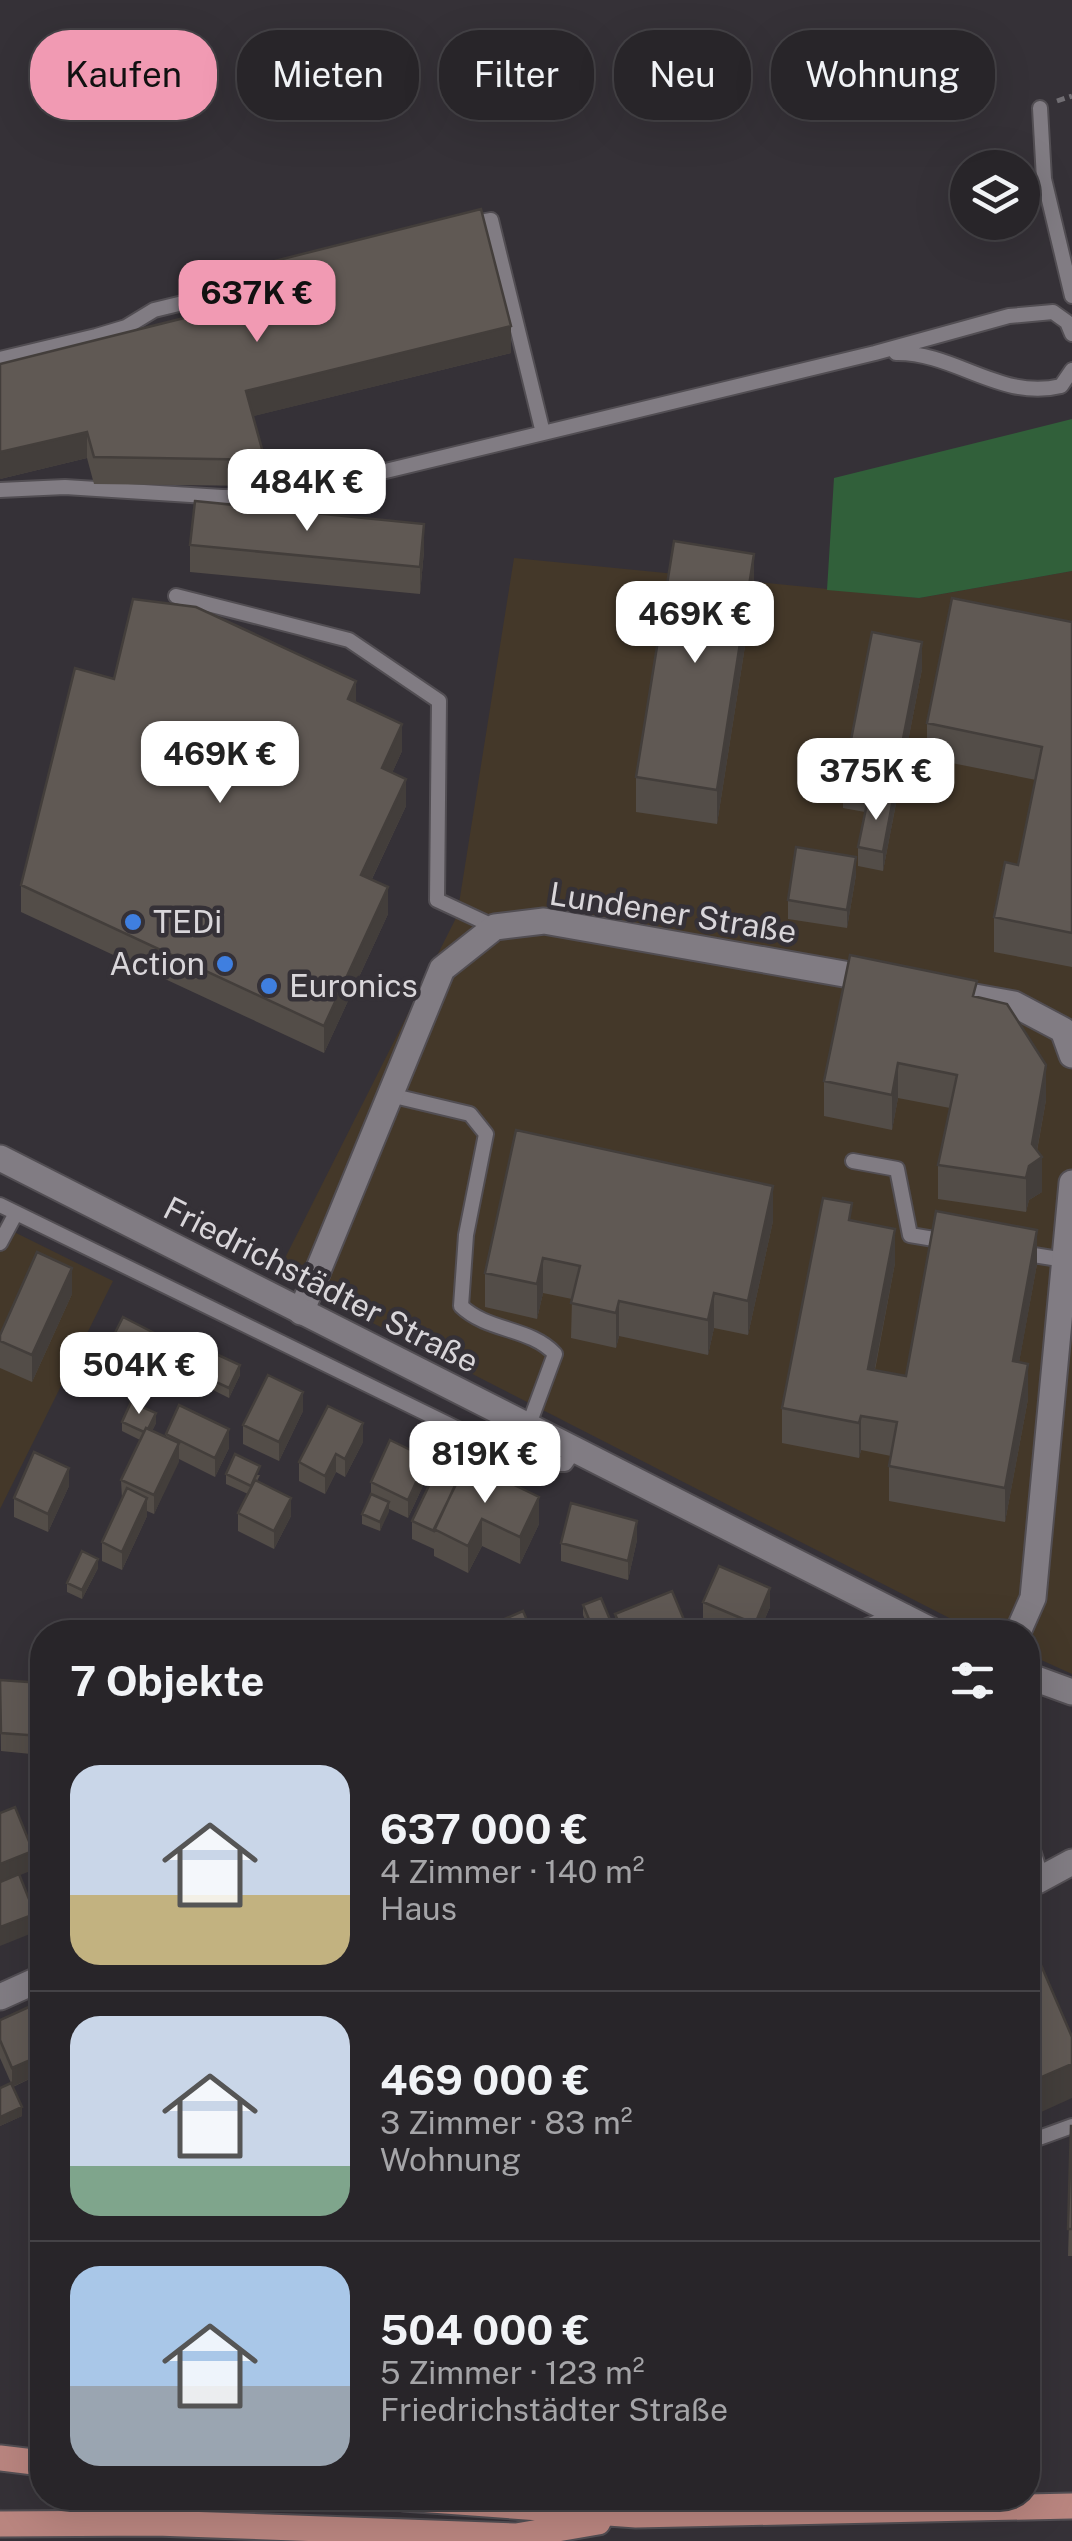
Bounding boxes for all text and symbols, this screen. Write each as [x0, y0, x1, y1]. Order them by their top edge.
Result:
chip: Kaufen [30, 30, 217, 120]
chip: Mieten [237, 30, 419, 120]
chip: Filter [439, 30, 594, 120]
chip: Neu [614, 30, 751, 120]
chip: Wohnung [771, 30, 995, 120]
map controls [950, 150, 1040, 240]
button: layers [950, 150, 1040, 240]
pin: 637K € [176, 260, 338, 345]
text: 637K € [201, 274, 313, 311]
pin: 484K € [226, 449, 388, 534]
text: 484K € [250, 463, 364, 500]
pin: 469K € [614, 581, 776, 666]
text: 469K € [638, 595, 752, 632]
pin: 469K € [139, 721, 301, 806]
text: 469K € [163, 735, 277, 772]
pin: 375K € [795, 738, 957, 823]
text: 375K € [819, 752, 933, 789]
street label: Lundener Straße [547, 875, 799, 950]
place label: TEDi [153, 903, 222, 940]
marker: TEDi [122, 911, 144, 933]
place label: Action [109, 945, 205, 982]
marker: Action [214, 953, 236, 975]
place label: Euronics [289, 967, 418, 1004]
marker: Euronics [258, 975, 280, 997]
street label: Friedrichstädter Straße [158, 1189, 485, 1380]
pin: 504K € [58, 1332, 220, 1417]
text: 504K € [82, 1346, 196, 1383]
pin: 819K € [404, 1421, 566, 1506]
text: 819K € [431, 1435, 539, 1472]
icon: filters [945, 1653, 1000, 1708]
text: 7 Objekte [70, 1656, 264, 1705]
text: 637 000 € [380, 1804, 588, 1853]
icon: home [150, 1805, 270, 1925]
text: 4 Zimmer · 140 m² [380, 1853, 644, 1890]
text: Haus [380, 1890, 457, 1927]
text: 469 000 € [380, 2055, 590, 2104]
icon: home [150, 2056, 270, 2176]
text: 3 Zimmer · 83 m² [380, 2104, 632, 2141]
text: Wohnung [380, 2141, 521, 2178]
text: 504 000 € [380, 2305, 590, 2354]
icon: home [150, 2306, 270, 2426]
text: 5 Zimmer · 123 m² [380, 2354, 644, 2391]
text: Friedrichstädter Straße [380, 2391, 728, 2428]

